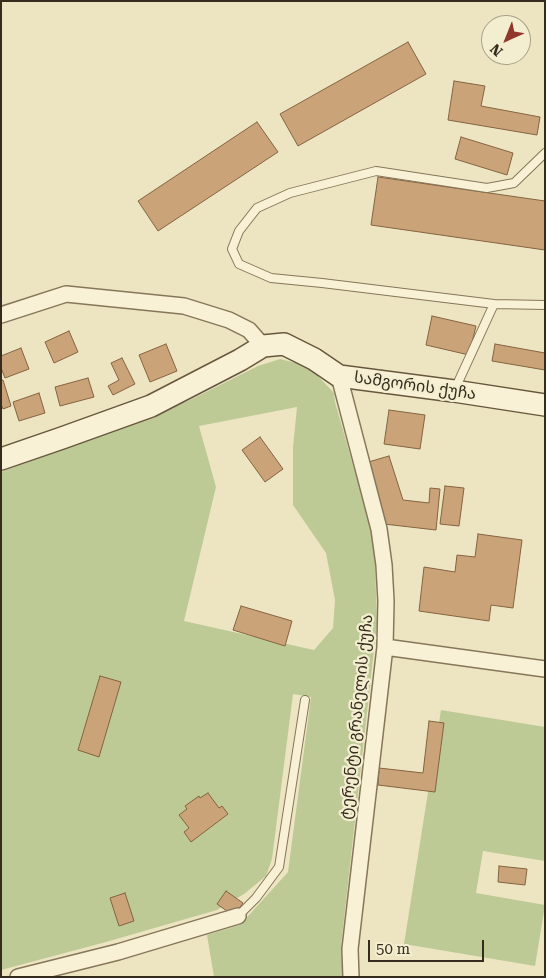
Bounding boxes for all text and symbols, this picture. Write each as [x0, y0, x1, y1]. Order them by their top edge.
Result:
north arrow [481, 15, 531, 65]
text: N [487, 41, 506, 60]
street label: სამგორის ქუჩა [353, 368, 477, 404]
street label: ტერენტი გრანელის ქუჩა [337, 613, 377, 821]
scale bar [371, 930, 487, 962]
text: 50 m [376, 940, 410, 958]

